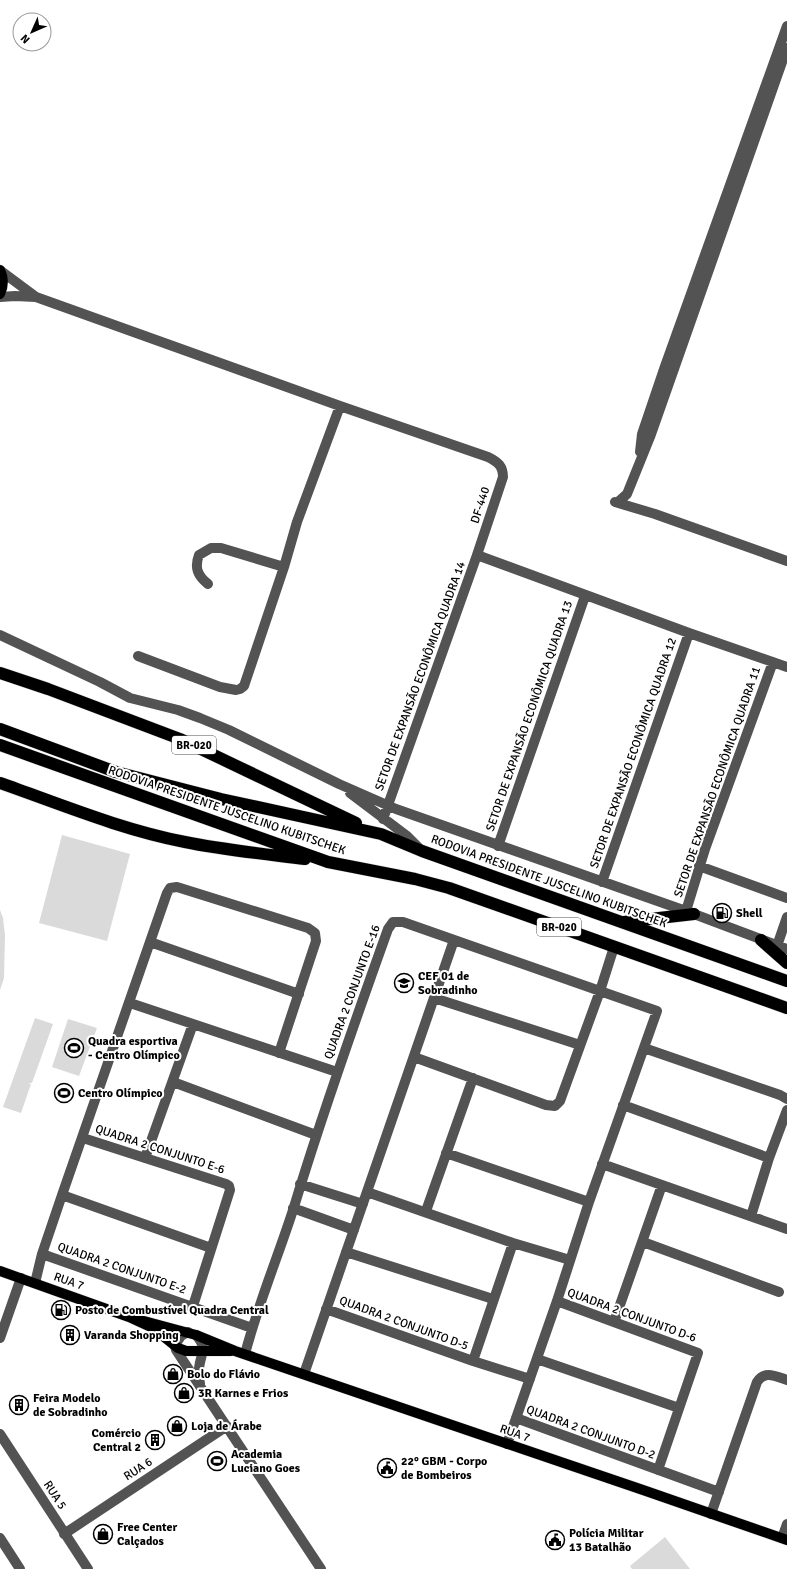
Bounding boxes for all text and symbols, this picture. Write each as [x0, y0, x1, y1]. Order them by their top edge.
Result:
north arrow [12, 12, 52, 52]
text: N [18, 31, 33, 46]
street label: DF-440 [468, 485, 493, 525]
street label: SETOR DE EXPANSÃO ECONÔMICA QUADRA 14 [372, 559, 469, 793]
street label: SETOR DE EXPANSÃO ECONÔMICA QUADRA 13 [483, 599, 576, 833]
street label: SETOR DE EXPANSÃO ECONÔMICA QUADRA 12 [587, 636, 680, 870]
street label: SETOR DE EXPANSÃO ECONÔMICA QUADRA 11 [671, 665, 764, 899]
road number: BR-020 [172, 736, 216, 754]
street label: RODOVIA PRESIDENTE JUSCELINO KUBITSCHEK [106, 763, 347, 858]
street label: RODOVIA PRESIDENTE JUSCELINO KUBITSCHEK [429, 832, 669, 931]
fuel station icon: Shell [711, 902, 733, 924]
place label: Shell [736, 906, 763, 921]
road number: BR-020 [537, 918, 581, 936]
street label: QUADRA 2 CONJUNTO E-16 [321, 923, 384, 1061]
place label: CEF 01 de Sobradinho [418, 969, 478, 998]
school or university icon: CEF 01 de Sobradinho [393, 972, 415, 994]
place label: Quadra esportiva - Centro Olímpico [88, 1034, 180, 1063]
sports icon: Quadra esportiva - Centro Olímpico [63, 1037, 85, 1059]
sports icon: Centro Olímpico [53, 1082, 75, 1104]
place label: Centro Olímpico [78, 1086, 163, 1101]
street label: QUADRA 2 CONJUNTO E-6 [93, 1121, 227, 1178]
street label: QUADRA 2 CONJUNTO E-2 [55, 1239, 188, 1298]
street label: RUA 7 [52, 1269, 86, 1294]
street label: QUADRA 2 CONJUNTO D-6 [565, 1285, 698, 1346]
street label: QUADRA 2 CONJUNTO D-5 [337, 1293, 470, 1354]
fuel station icon: Posto de Combustível Quadra Central [50, 1299, 72, 1321]
place label: Posto de Combustível Quadra Central [75, 1303, 269, 1318]
building icon: Varanda Shopping [59, 1324, 81, 1346]
place label: Varanda Shopping [84, 1328, 179, 1343]
shop icon: Bolo do Flávio [162, 1363, 184, 1385]
place label: Bolo do Flávio [187, 1367, 260, 1382]
shop icon: 3R Karnes e Frios [173, 1382, 195, 1404]
place label: 3R Karnes e Frios [198, 1386, 289, 1401]
place label: Feira Modelo de Sobradinho [33, 1391, 108, 1420]
building icon: Feira Modelo de Sobradinho [8, 1394, 30, 1416]
street label: QUADRA 2 CONJUNTO D-2 [524, 1402, 657, 1463]
shop icon: Loja de Árabe [166, 1415, 188, 1437]
place label: Loja de Árabe [191, 1419, 262, 1434]
street label: RUA 7 [498, 1421, 532, 1446]
place label: Comércio Central 2 [92, 1426, 141, 1455]
building icon: Comércio Central 2 [144, 1429, 166, 1451]
place label: Academia Luciano Goes [231, 1447, 301, 1476]
sports icon: Academia Luciano Goes [206, 1450, 228, 1472]
place label: 22° GBM - Corpo de Bombeiros [401, 1454, 487, 1483]
street label: RUA 6 [121, 1455, 155, 1484]
public building icon: 22° GBM - Corpo de Bombeiros [376, 1457, 398, 1479]
street label: RUA 5 [40, 1478, 69, 1512]
place label: Free Center Calçados [117, 1520, 177, 1549]
shop icon: Free Center Calçados [92, 1523, 114, 1545]
place label: Polícia Militar 13 Batalhão [569, 1526, 644, 1555]
public building icon: Polícia Militar 13 Batalhão [544, 1529, 566, 1551]

